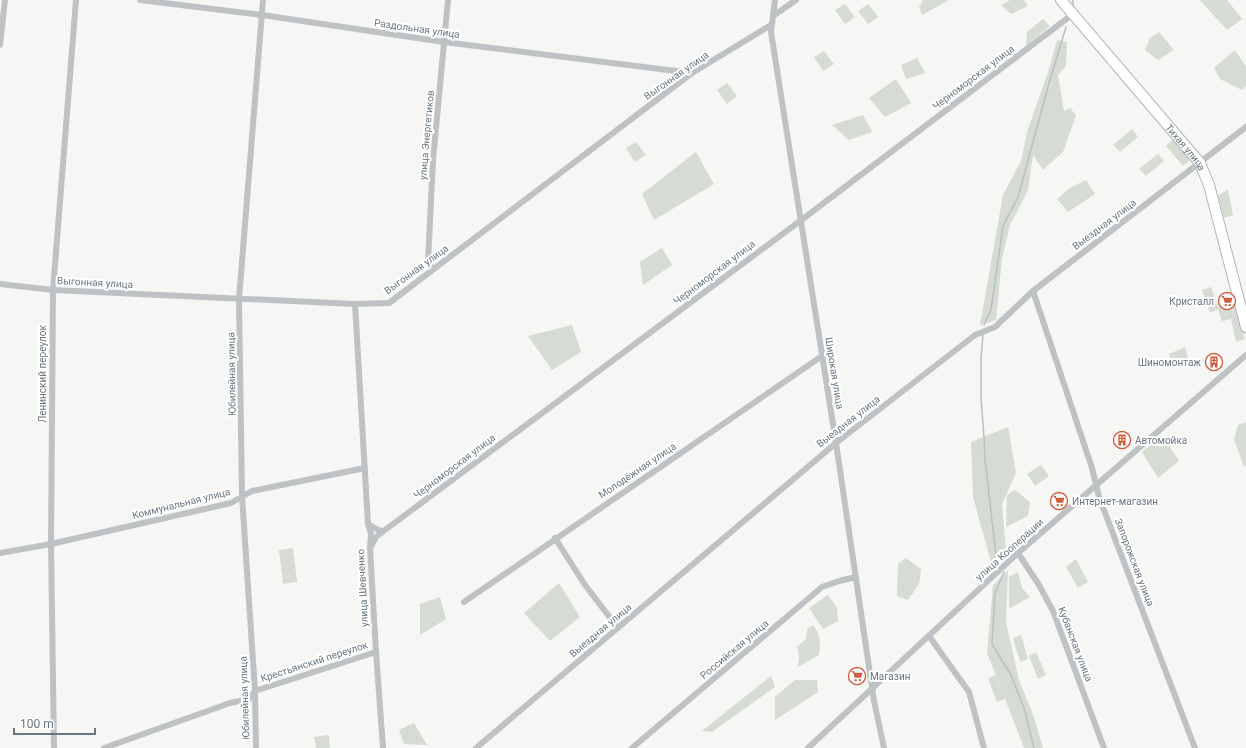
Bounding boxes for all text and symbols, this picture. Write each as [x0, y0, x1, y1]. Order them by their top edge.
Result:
street label: Раздольная улица [373, 17, 460, 40]
street label: Черноморская улица [930, 43, 1016, 112]
street label: Выгонная улица [642, 49, 711, 102]
street label: улица Энергетиков [417, 89, 436, 180]
street label: Тихая улица [1163, 122, 1207, 172]
street label: Выездная улица [1070, 197, 1138, 252]
street label: Черноморская улица [671, 238, 757, 307]
street label: Выгонная улица [382, 243, 450, 296]
street label: Выгонная улица [57, 275, 133, 290]
supermarket icon: Кристалл [1217, 291, 1237, 311]
place label: Кристалл [1169, 296, 1214, 307]
street label: Ленинский переулок [37, 325, 48, 423]
street label: Юбилейная улица [225, 332, 238, 416]
street label: Широкая улица [823, 336, 846, 410]
building icon: Шиномонтаж [1204, 352, 1224, 372]
place label: Шиномонтаж [1138, 357, 1201, 368]
street label: Выездная улица [815, 393, 882, 449]
building icon: Автомойка [1112, 430, 1132, 450]
street label: Черноморская улица [411, 432, 497, 501]
place label: Автомойка [1135, 435, 1187, 446]
street label: Молодёжная улица [596, 440, 678, 500]
street label: Коммунальная улица [131, 486, 231, 521]
supermarket icon: Интернет-магазин [1049, 491, 1069, 511]
place label: Интернет-магазин [1072, 496, 1158, 507]
street label: улица Кооперации [973, 516, 1046, 583]
street label: Запорожская улица [1113, 517, 1156, 608]
street label: улица Шевченко [355, 549, 370, 627]
street label: Выездная улица [567, 601, 633, 659]
street label: Кубанская улица [1056, 605, 1095, 683]
street label: Российская улица [698, 618, 771, 681]
street label: Крестьянский переулок [259, 639, 370, 684]
street label: Юбилейная улица [238, 656, 251, 740]
supermarket icon: Магазин [847, 666, 867, 686]
place label: Магазин [870, 671, 910, 682]
scale bar [14, 710, 95, 736]
text: 100 m [20, 717, 54, 731]

